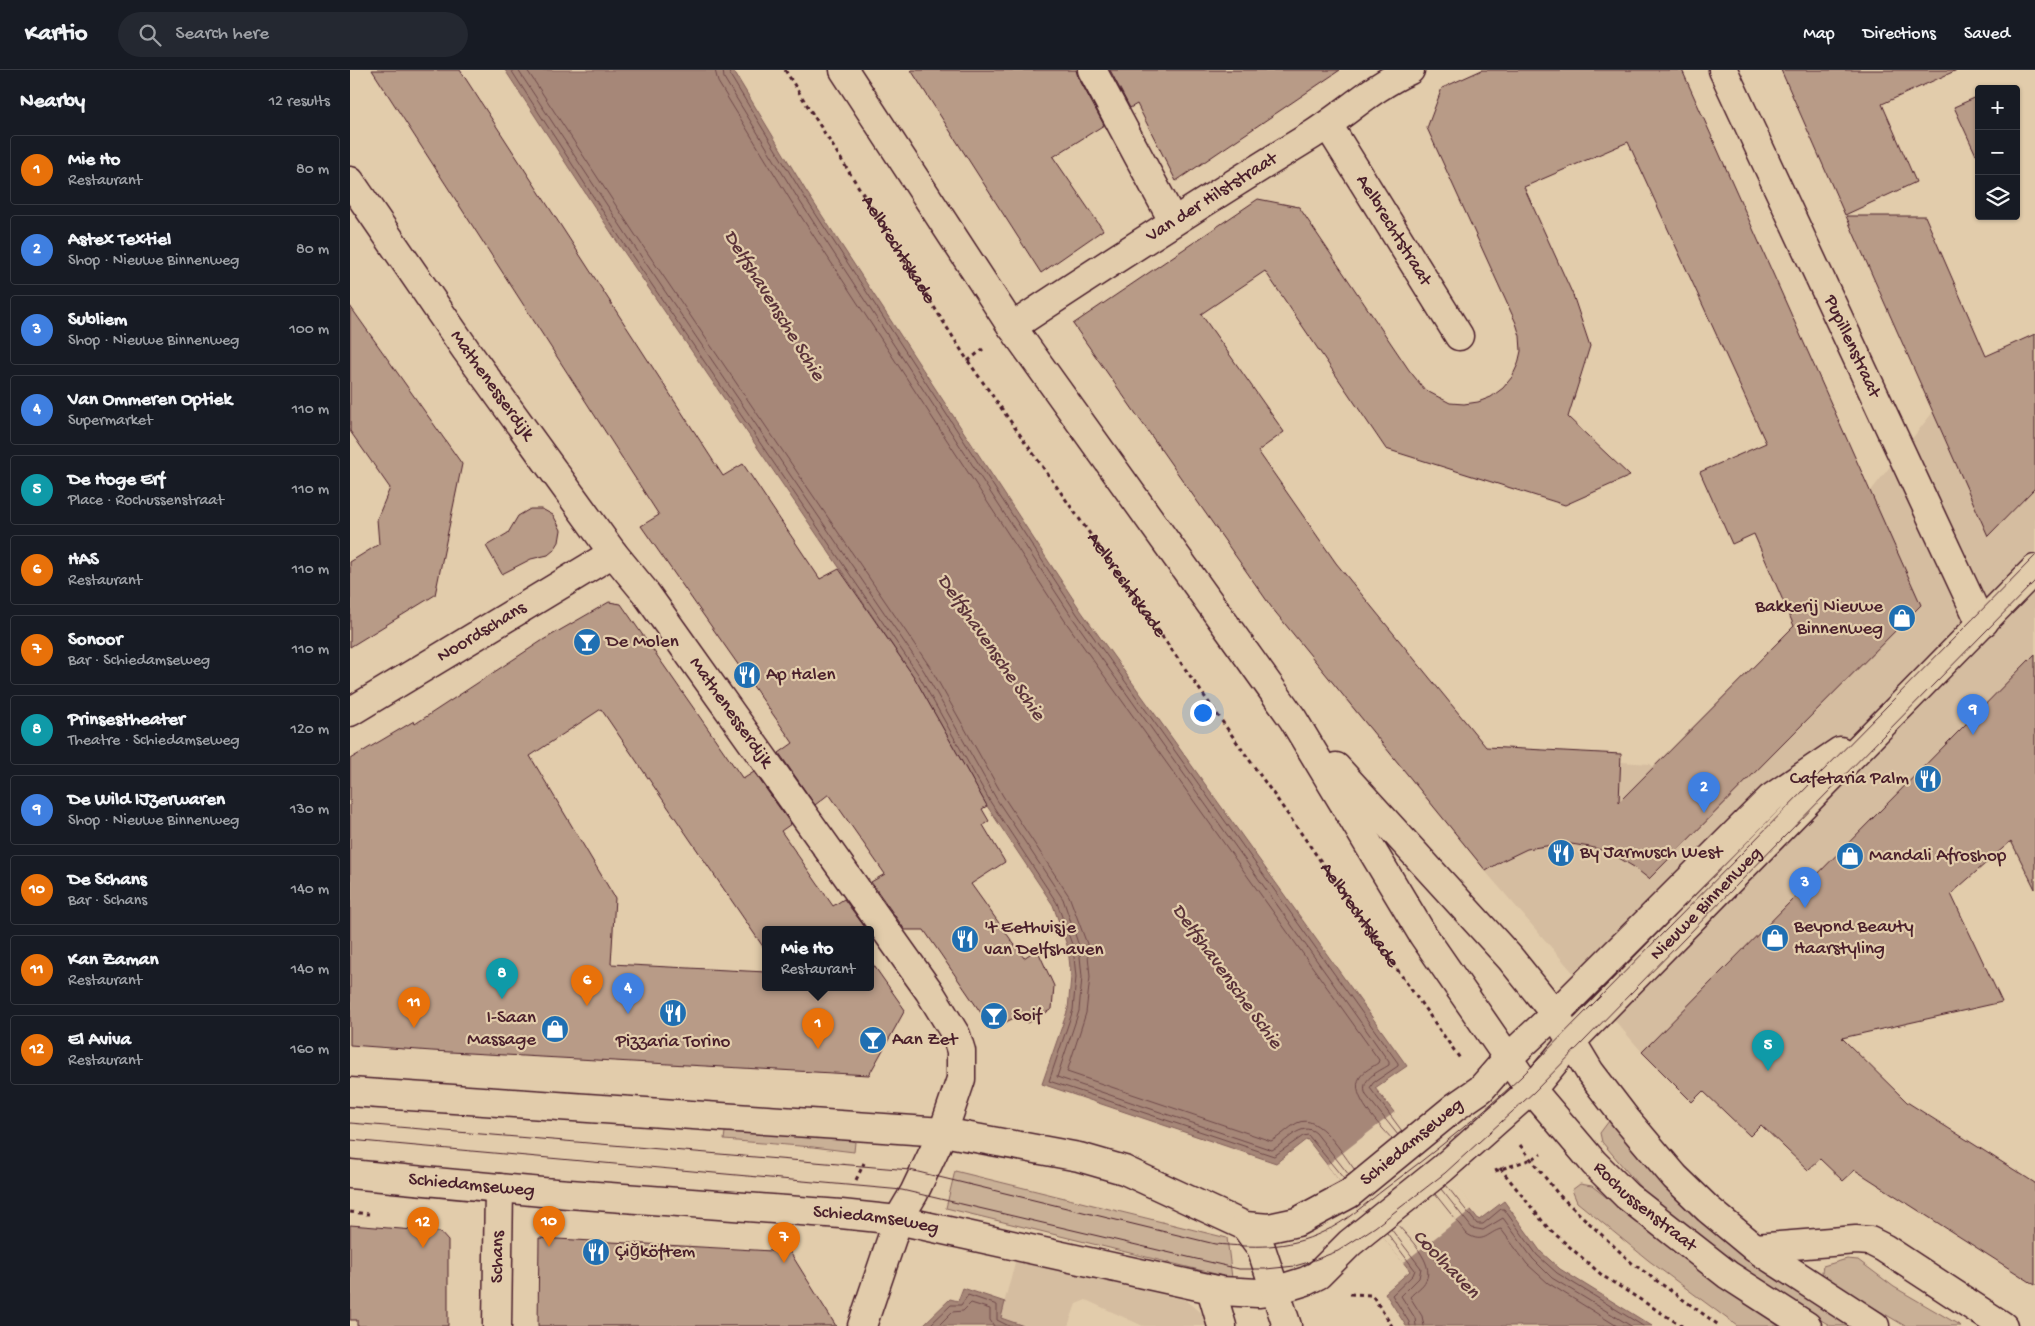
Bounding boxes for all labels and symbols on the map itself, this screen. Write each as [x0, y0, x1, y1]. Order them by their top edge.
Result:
street label: Van der Hilststraat [1141, 146, 1284, 248]
street label: Aelbrechtstraat [1350, 170, 1438, 292]
street label: Aelbrechtskade [855, 191, 940, 308]
water label: Delfshavensche Schie [717, 226, 829, 386]
street label: Pupillenstraat [1818, 291, 1887, 403]
street label: Mathenesserdijk [445, 326, 540, 446]
street label: Aelbrechtskade [1081, 528, 1171, 642]
water label: Delfshavensche Schie [931, 570, 1049, 726]
street label: Noordschans [433, 596, 532, 668]
place label: Bakkerij Nieuwe Binnenweg [1754, 596, 1883, 641]
shop icon: Bakkerij Nieuwe Binnenweg [1887, 603, 1917, 633]
bar icon: De Molen [572, 627, 602, 657]
place label: De Molen [604, 631, 679, 654]
street label: Mathenesserdijk [684, 653, 779, 773]
restaurant icon: Ap Halen [732, 660, 762, 690]
place label: Ap Halen [766, 664, 835, 687]
pin: 9 [1957, 694, 1989, 735]
your location [1190, 700, 1216, 726]
restaurant icon: Cafetaria Palm [1913, 764, 1943, 794]
place label: Cafetaria Palm [1790, 768, 1910, 791]
pin: 2 [1688, 772, 1720, 813]
restaurant icon: By Jarmusch West [1546, 838, 1576, 868]
shop icon: Mandali Afroshop [1835, 841, 1865, 871]
place label: By Jarmusch West [1579, 842, 1724, 865]
street label: Nieuwe Binnenweg [1646, 842, 1767, 966]
place label: Mandali Afroshop [1869, 845, 2007, 868]
street label: Aelbrechtskade [1314, 858, 1404, 972]
pin: 3 [1789, 867, 1821, 908]
water label: Delfshavensche Schie [1166, 900, 1287, 1054]
place label: Beyond Beauty Haarstyling [1793, 916, 1914, 961]
place label: 't Eethuisje van Delfshaven [984, 917, 1104, 962]
shop icon: Beyond Beauty Haarstyling [1760, 923, 1790, 953]
restaurant icon: 't Eethuisje van Delfshaven [950, 924, 980, 954]
pin: 8 [486, 958, 518, 999]
pin: 6 [571, 965, 603, 1006]
pin: 4 [612, 973, 644, 1014]
pin: 11 [398, 987, 430, 1028]
restaurant icon: Pizzaria Torino [658, 998, 688, 1028]
bar icon: Soif [979, 1001, 1009, 1031]
place label: Soif [1013, 1005, 1044, 1028]
place label: I-Saan Massage [467, 1007, 536, 1052]
pin: 1 [802, 1008, 834, 1049]
shop icon: I-Saan Massage [540, 1014, 570, 1044]
bar icon: Aan Zet [858, 1025, 888, 1055]
place label: Aan Zet [892, 1029, 959, 1052]
pin: 5 [1752, 1030, 1784, 1071]
place label: Pizzaria Torino [615, 1031, 730, 1054]
street label: Schiedamseweg [1356, 1093, 1468, 1191]
street label: Rochussenstraat [1588, 1157, 1703, 1259]
street label: Schiedamseweg [407, 1168, 536, 1203]
street label: Schiedamseweg [812, 1200, 941, 1240]
pin: 10 [533, 1206, 565, 1247]
pin: 12 [407, 1207, 439, 1248]
pin: 7 [768, 1222, 800, 1263]
water label: Coolhaven [1407, 1226, 1484, 1304]
street label: Schans [486, 1230, 510, 1283]
restaurant icon: Çiğköftem [581, 1237, 611, 1267]
place label: Çiğköftem [615, 1241, 696, 1264]

